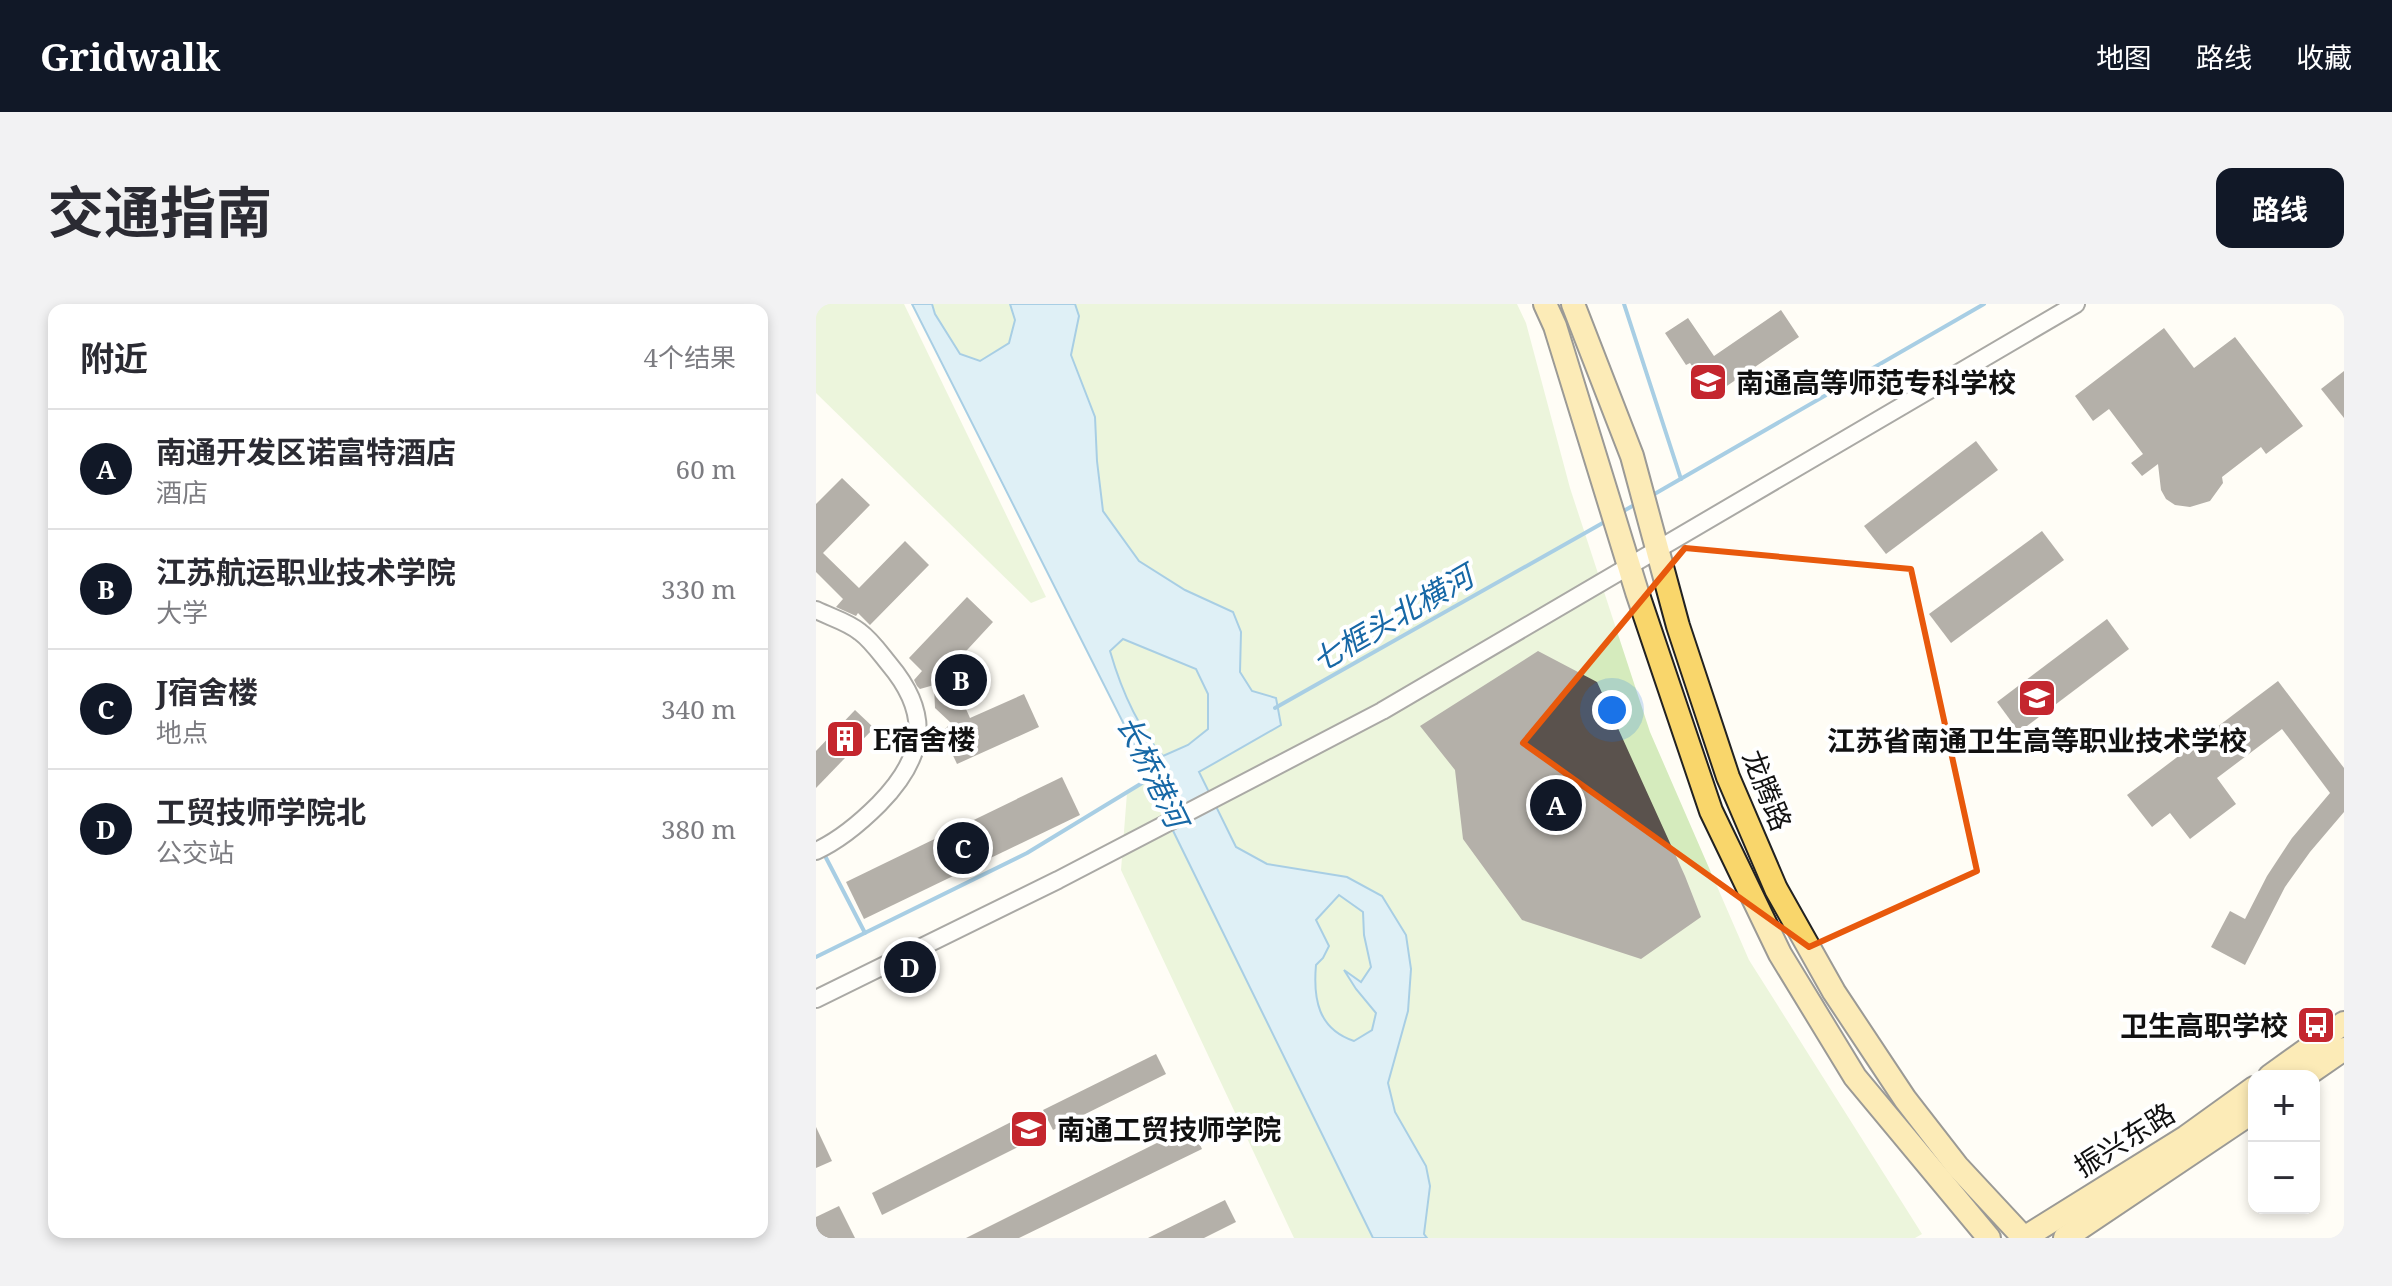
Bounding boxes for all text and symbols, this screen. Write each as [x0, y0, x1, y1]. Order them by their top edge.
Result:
text: Gridwalk [40, 30, 220, 82]
text: 地图 [2096, 38, 2152, 76]
text: 路线 [2196, 38, 2252, 76]
text: 收藏 [2296, 38, 2352, 76]
button: 路线 [2216, 168, 2344, 248]
text: 交通指南 [48, 173, 272, 249]
text: 附近 [80, 335, 148, 381]
text: 4个结果 [643, 339, 736, 375]
school or university icon: 南通高等师范专科学校 [1687, 361, 1729, 403]
place label: 南通高等师范专科学校 [1736, 363, 2016, 401]
text: 南通开发区诺富特酒店 [156, 431, 456, 472]
text: A [96, 451, 116, 487]
text: 60 m [676, 451, 736, 487]
text: 酒店 [156, 474, 208, 510]
text: 江苏航运职业技术学院 [156, 551, 456, 592]
water label: 七框头北横河 [1304, 553, 1485, 681]
text: B [97, 571, 115, 607]
text: 330 m [661, 571, 736, 607]
text: 大学 [156, 594, 208, 630]
pin: B [935, 650, 987, 710]
text: J宿舍楼 [156, 671, 258, 712]
school or university icon: 江苏省南通卫生高等职业技术学校 [2016, 677, 2058, 719]
your location [1592, 690, 1632, 730]
text: C [97, 691, 115, 727]
text: 340 m [661, 691, 736, 727]
water label: 长桥港河 [1108, 708, 1200, 838]
text: 地点 [156, 714, 208, 750]
building icon: E宿舍楼 [824, 718, 866, 760]
place label: E宿舍楼 [873, 720, 975, 758]
place label: 江苏省南通卫生高等职业技术学校 [1827, 721, 2247, 759]
street label: 龙腾路 [1735, 744, 1801, 836]
pin: A [1530, 775, 1582, 835]
text: 工贸技师学院北 [156, 791, 366, 832]
text: D [96, 811, 116, 847]
text: 380 m [661, 811, 736, 847]
pin: C [937, 818, 989, 878]
text: 公交站 [156, 834, 234, 870]
pin: D [884, 937, 936, 997]
bus stop icon: 卫生高职学校 [2295, 1004, 2337, 1046]
place label: 卫生高职学校 [2120, 1006, 2288, 1044]
map controls [2248, 1070, 2320, 1214]
button: + [2248, 1070, 2320, 1142]
street label: 振兴东路 [2066, 1093, 2182, 1185]
school or university icon: 南通工贸技师学院 [1008, 1108, 1050, 1150]
place label: 南通工贸技师学院 [1057, 1110, 1281, 1148]
button: − [2248, 1142, 2320, 1214]

